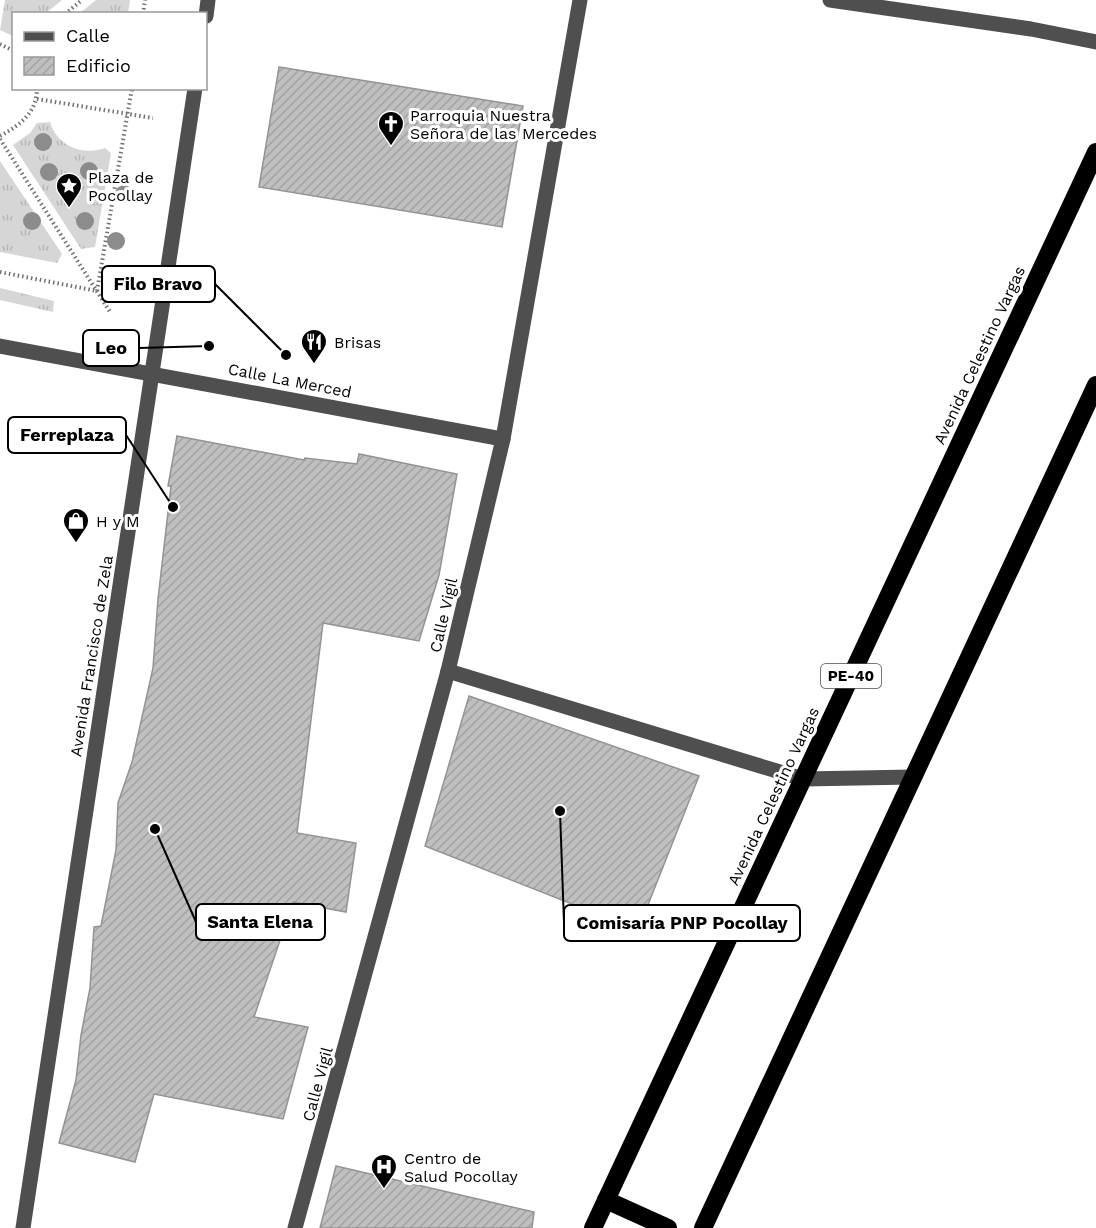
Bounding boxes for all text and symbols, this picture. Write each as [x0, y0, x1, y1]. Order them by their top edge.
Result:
legend [12, 12, 207, 90]
text: Calle [66, 25, 110, 46]
text: Edificio [66, 55, 131, 76]
place label: Parroquia Nuestra Señora de las Mercedes [410, 106, 597, 143]
church icon: Parroquia Nuestra Señora de las Mercedes [376, 109, 406, 147]
place label: Plaza de Pocollay [88, 168, 154, 205]
place icon: Plaza de Pocollay [54, 171, 84, 209]
street label: Avenida Celestino Vargas [930, 263, 1029, 447]
callout: Filo Bravo [102, 266, 215, 302]
text: Filo Bravo [114, 273, 203, 294]
restaurant icon: Brisas [299, 327, 329, 365]
callout: Leo [83, 330, 139, 366]
place label: Brisas [334, 333, 381, 352]
text: Leo [95, 337, 127, 358]
street label: Calle La Merced [226, 359, 353, 402]
callout: Ferreplaza [8, 417, 126, 453]
text: Ferreplaza [20, 424, 114, 445]
shop icon: H y M [61, 506, 91, 544]
place label: H y M [96, 512, 140, 531]
street label: Avenida Francisco de Zela [66, 554, 117, 758]
street label: Calle Vigil [426, 576, 461, 654]
road number: PE-40 [821, 664, 881, 688]
street label: Avenida Celestino Vargas [724, 704, 823, 888]
callout: Santa Elena [196, 904, 325, 940]
callout: Comisaría PNP Pocollay [564, 905, 800, 941]
text: Santa Elena [207, 911, 313, 932]
text: Comisaría PNP Pocollay [576, 912, 789, 933]
street label: Calle Vigil [298, 1045, 337, 1123]
place label: Centro de Salud Pocollay [404, 1149, 519, 1186]
hospital icon: Centro de Salud Pocollay [369, 1152, 399, 1190]

